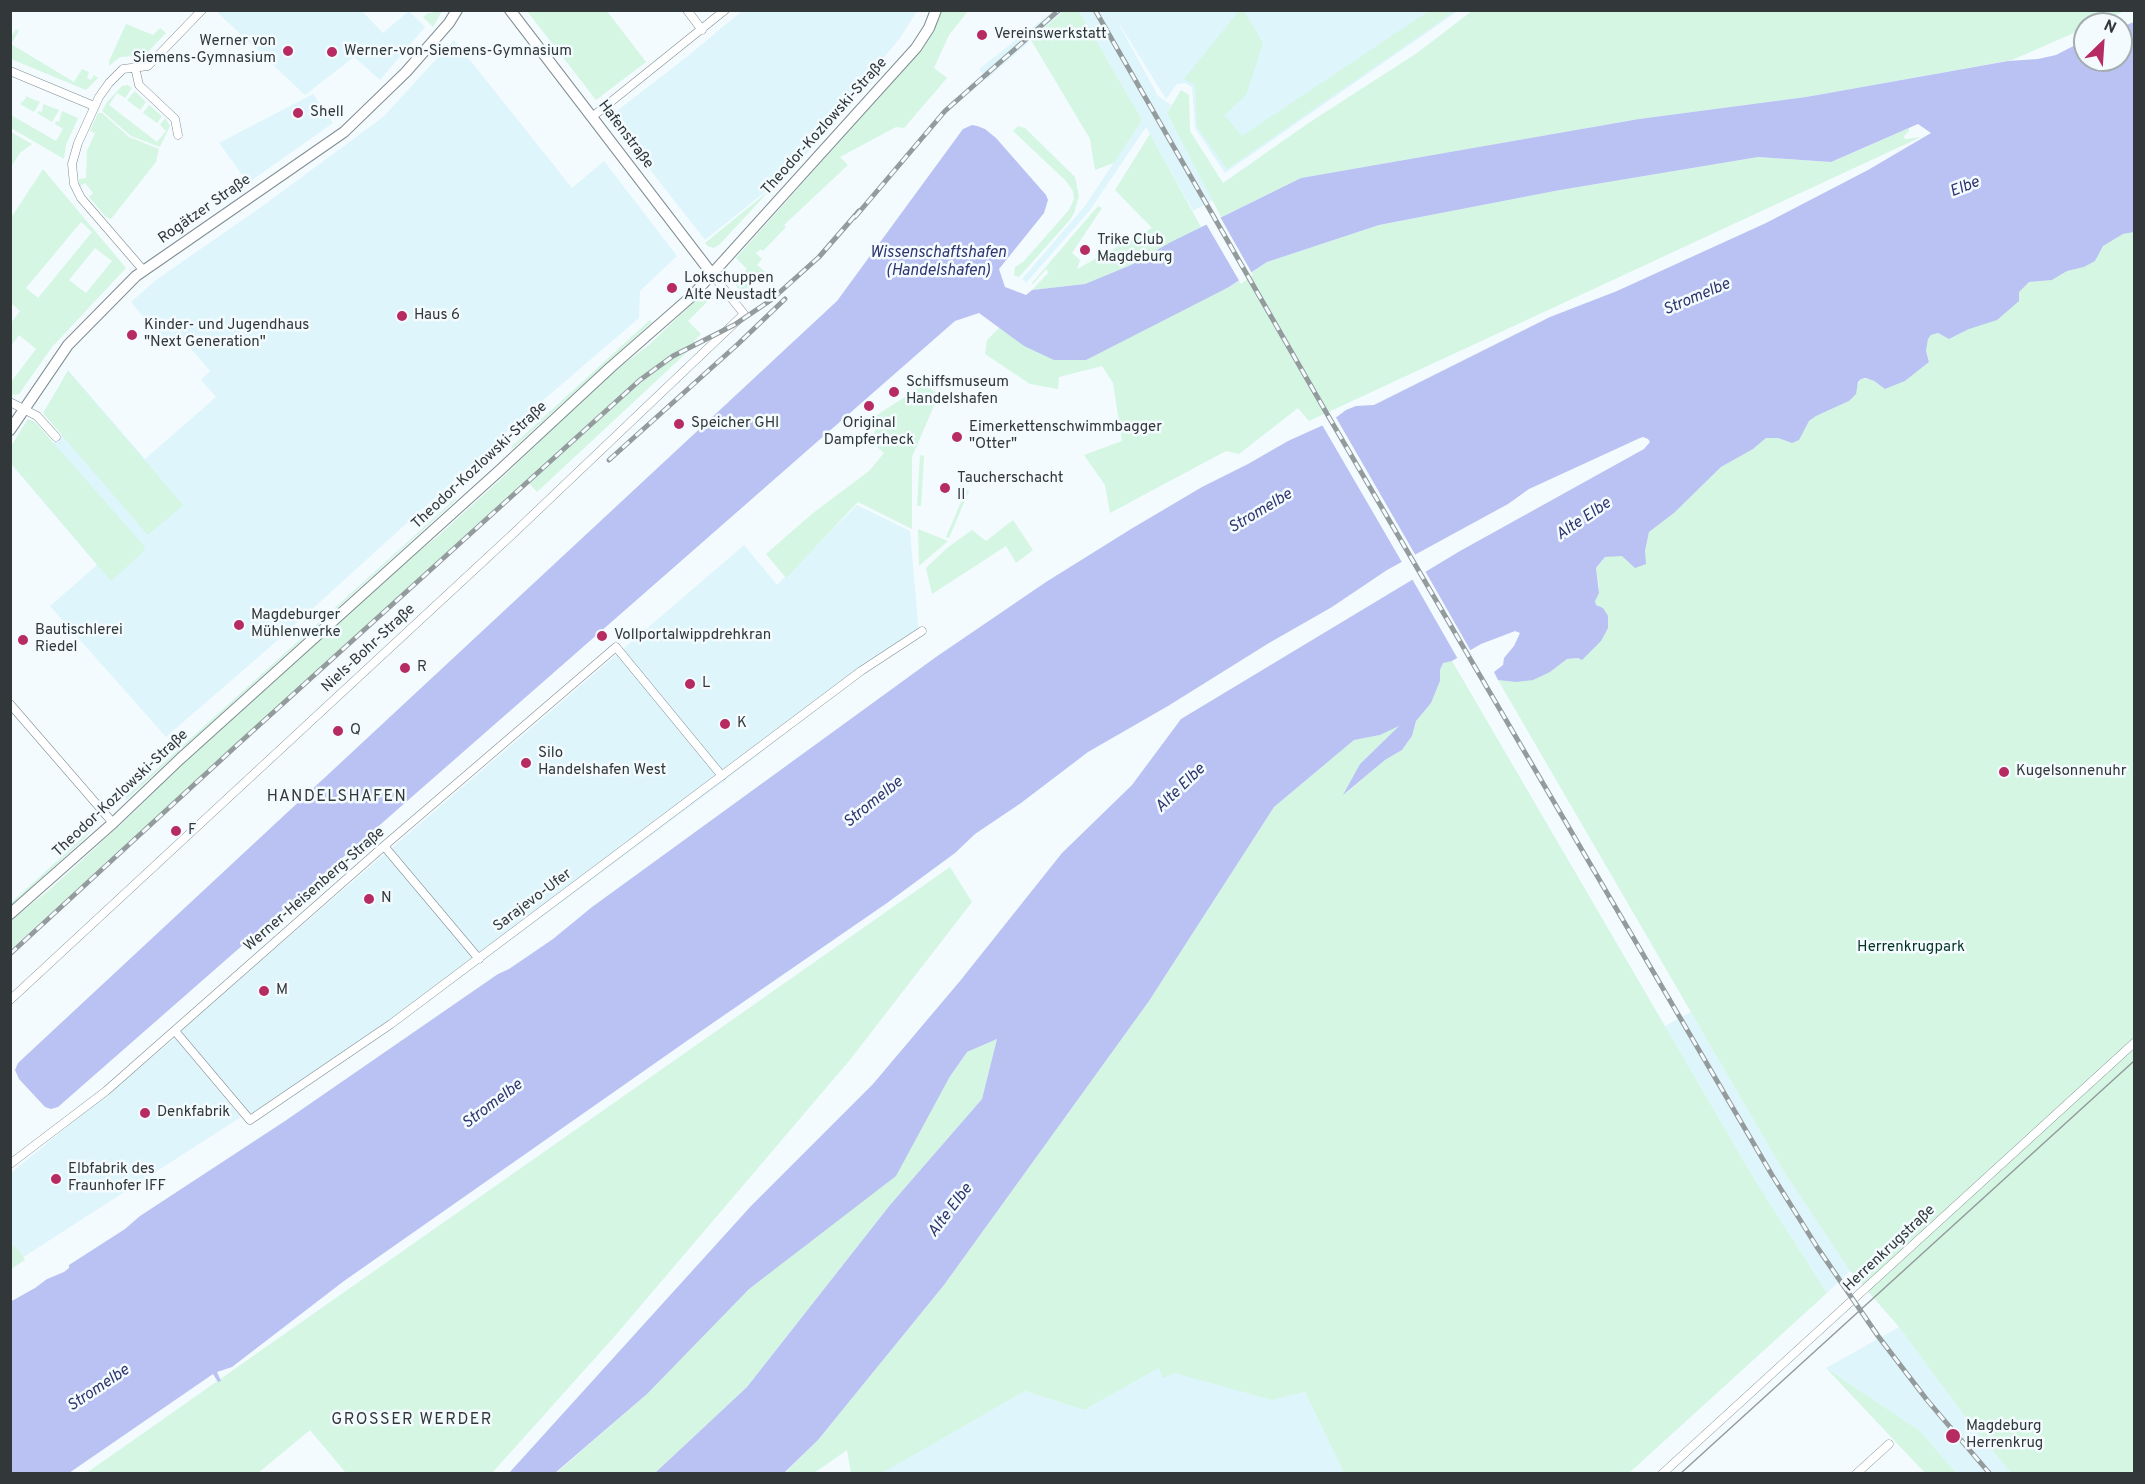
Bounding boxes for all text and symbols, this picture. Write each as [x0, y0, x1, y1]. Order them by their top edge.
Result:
north arrow [2073, 12, 2133, 72]
text: N [2100, 16, 2119, 39]
place label: Vereinswerkstatt [994, 26, 1107, 44]
marker: Vereinswerkstatt [975, 28, 989, 42]
place label: Werner von Siemens-Gymnasium [133, 33, 276, 68]
place label: Werner-von-Siemens-Gymnasium [344, 43, 572, 61]
marker: Werner von Siemens-Gymnasium [281, 44, 295, 58]
marker: Werner-von-Siemens-Gymnasium [325, 45, 339, 59]
street label: Theodor-Kozlowski-Straße [758, 55, 892, 199]
street label: Hafenstraße [593, 97, 657, 173]
place label: Shell [310, 104, 344, 122]
marker: Shell [291, 106, 305, 120]
street label: Rogätzer Straße [155, 171, 255, 249]
water label: Elbe [1947, 173, 1983, 203]
place label: Trike Club Magdeburg [1097, 232, 1172, 267]
marker: Trike Club Magdeburg [1078, 243, 1092, 257]
water label: Wissenschaftshafen (Handelshafen) [870, 244, 1006, 282]
place label: Lokschuppen Alte Neustadt [684, 270, 777, 305]
water label: Stromelbe [1661, 275, 1733, 321]
marker: Lokschuppen Alte Neustadt [665, 281, 679, 295]
place label: Haus 6 [414, 307, 460, 325]
marker: Haus 6 [395, 309, 409, 323]
place label: Kinder- und Jugendhaus "Next Generation" [144, 317, 309, 352]
marker: Kinder- und Jugendhaus "Next Generation" [125, 328, 139, 342]
place label: Schiffsmuseum Handelshafen [906, 374, 1009, 409]
marker: Schiffsmuseum Handelshafen [887, 385, 901, 399]
street label: Theodor-Kozlowski-Straße [408, 398, 552, 534]
marker: Original Dampferheck [862, 399, 876, 413]
place label: Speicher GHI [691, 415, 779, 433]
place label: Original Dampferheck [824, 415, 914, 450]
marker: Speicher GHI [672, 417, 686, 431]
place label: Eimerkettenschwimmbagger "Otter" [969, 419, 1162, 454]
marker: Eimerkettenschwimmbagger "Otter" [950, 430, 964, 444]
place label: Taucherschacht II [957, 470, 1064, 505]
marker: Taucherschacht II [938, 481, 952, 495]
water label: Stromelbe [1226, 486, 1296, 538]
water label: Alte Elbe [1553, 495, 1615, 545]
street label: Niels-Bohr-Straße [319, 601, 419, 697]
place label: Magdeburger Mühlenwerke [251, 607, 341, 642]
marker: Magdeburger Mühlenwerke [232, 618, 246, 632]
place label: Bautischlerei Riedel [35, 622, 123, 657]
place label: Vollportalwippdrehkran [614, 627, 771, 645]
marker: Vollportalwippdrehkran [595, 629, 609, 643]
marker: Bautischlerei Riedel [16, 633, 30, 647]
place label: R [417, 659, 427, 677]
marker: R [398, 661, 412, 675]
place label: L [702, 675, 710, 693]
marker: L [683, 677, 697, 691]
place label: K [737, 715, 747, 733]
marker: K [718, 717, 732, 731]
place label: Q [350, 722, 361, 740]
marker: Q [331, 724, 345, 738]
street label: Theodor-Kozlowski-Straße [49, 726, 193, 862]
place label: Silo Handelshafen West [538, 745, 666, 780]
marker: Silo Handelshafen West [519, 756, 533, 770]
water label: Alte Elbe [1152, 761, 1210, 817]
place label: Kugelsonnenuhr [2016, 763, 2127, 781]
marker: Kugelsonnenuhr [1997, 765, 2011, 779]
water label: Stromelbe [841, 773, 907, 833]
district label: HANDELSHAFEN [267, 788, 407, 808]
place label: F [188, 822, 196, 840]
marker: F [169, 824, 183, 838]
street label: Werner-Heisenberg-Straße [241, 824, 389, 956]
street label: Sarajevo-Ufer [490, 866, 576, 936]
place label: N [381, 890, 392, 908]
marker: N [362, 892, 376, 906]
park label: Herrenkrugpark [1857, 939, 1965, 957]
place label: M [276, 982, 288, 1000]
marker: M [257, 984, 271, 998]
water label: Stromelbe [459, 1076, 527, 1134]
place label: Denkfabrik [157, 1104, 230, 1122]
marker: Denkfabrik [138, 1106, 152, 1120]
place label: Elbfabrik des Fraunhofer IFF [68, 1161, 166, 1196]
marker: Elbfabrik des Fraunhofer IFF [49, 1172, 63, 1186]
water label: Alte Elbe [925, 1180, 977, 1242]
street label: Herrenkrugstraße [1840, 1202, 1940, 1296]
water label: Stromelbe [64, 1361, 134, 1417]
district label: GROSSER WERDER [331, 1411, 493, 1431]
place label: Magdeburg Herrenkrug [1966, 1418, 2043, 1453]
marker: Magdeburg Herrenkrug [1944, 1427, 1962, 1445]

